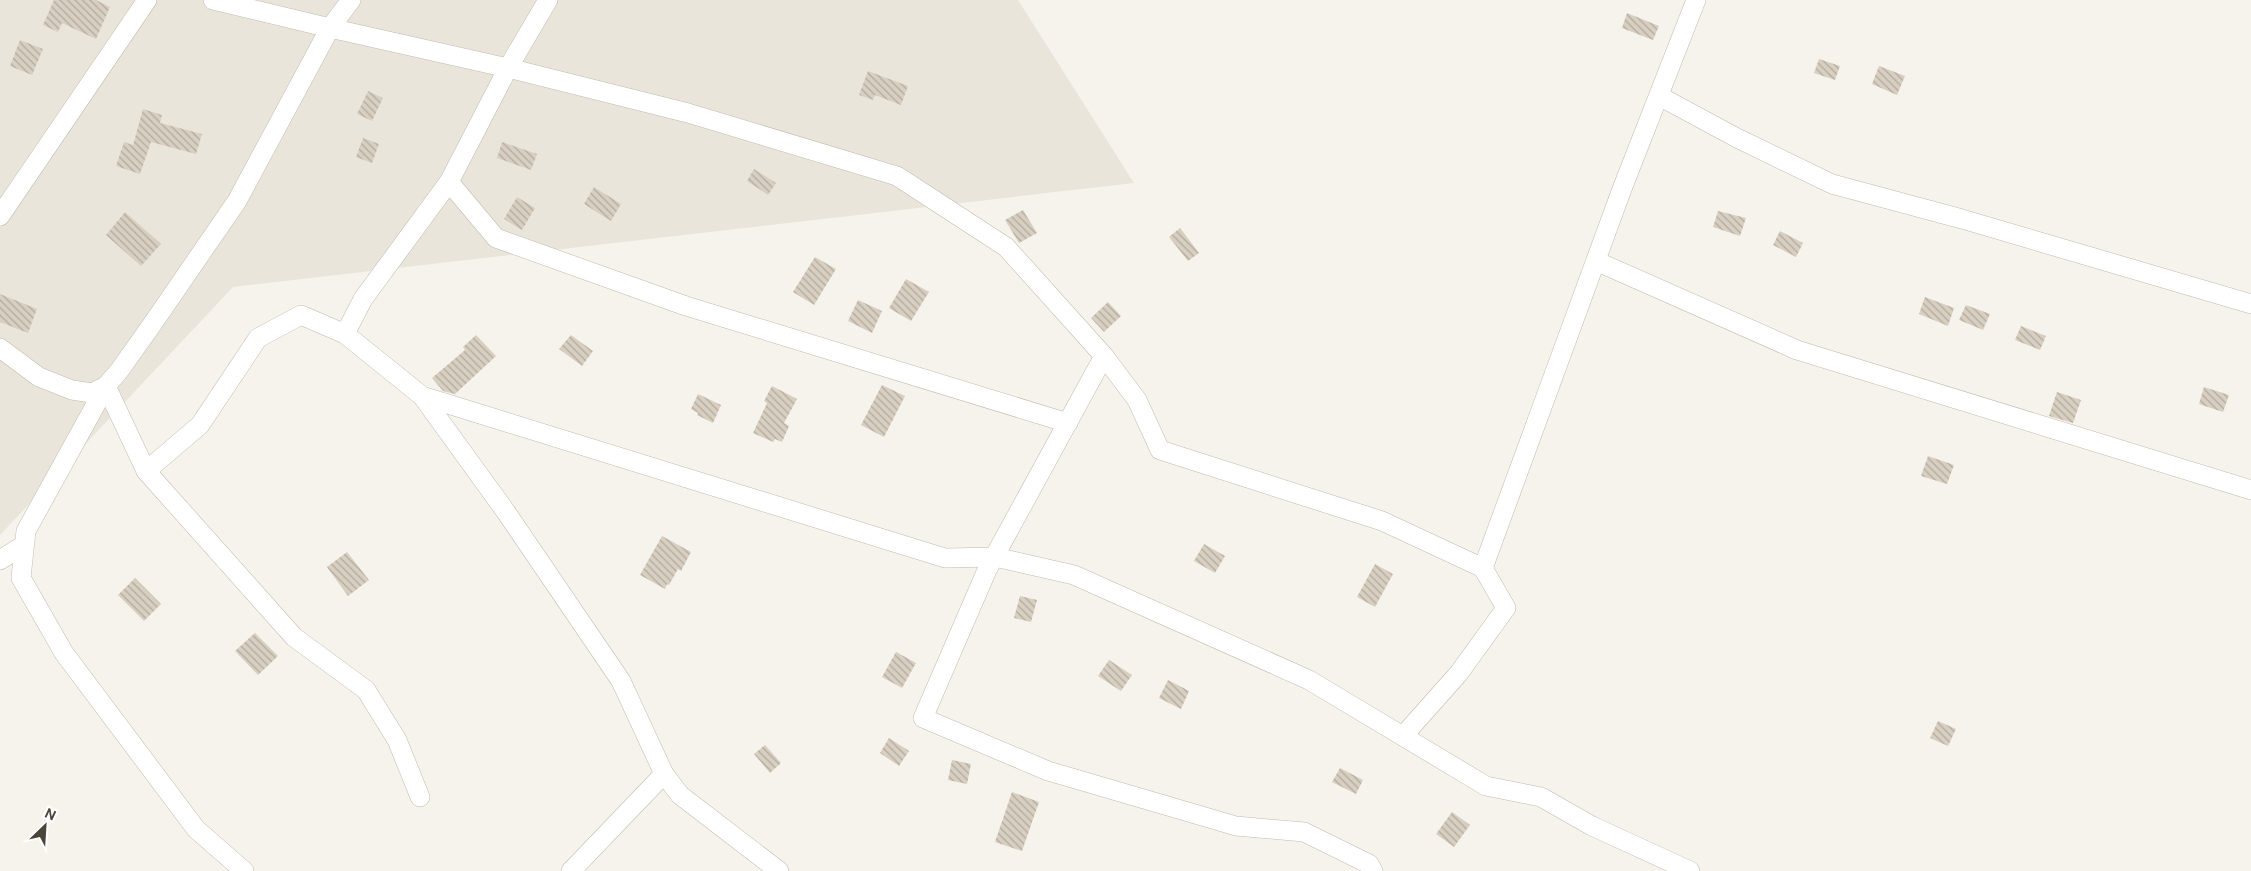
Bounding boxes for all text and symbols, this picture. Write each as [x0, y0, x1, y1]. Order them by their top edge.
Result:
north arrow [20, 801, 70, 851]
text: N [42, 804, 59, 825]

